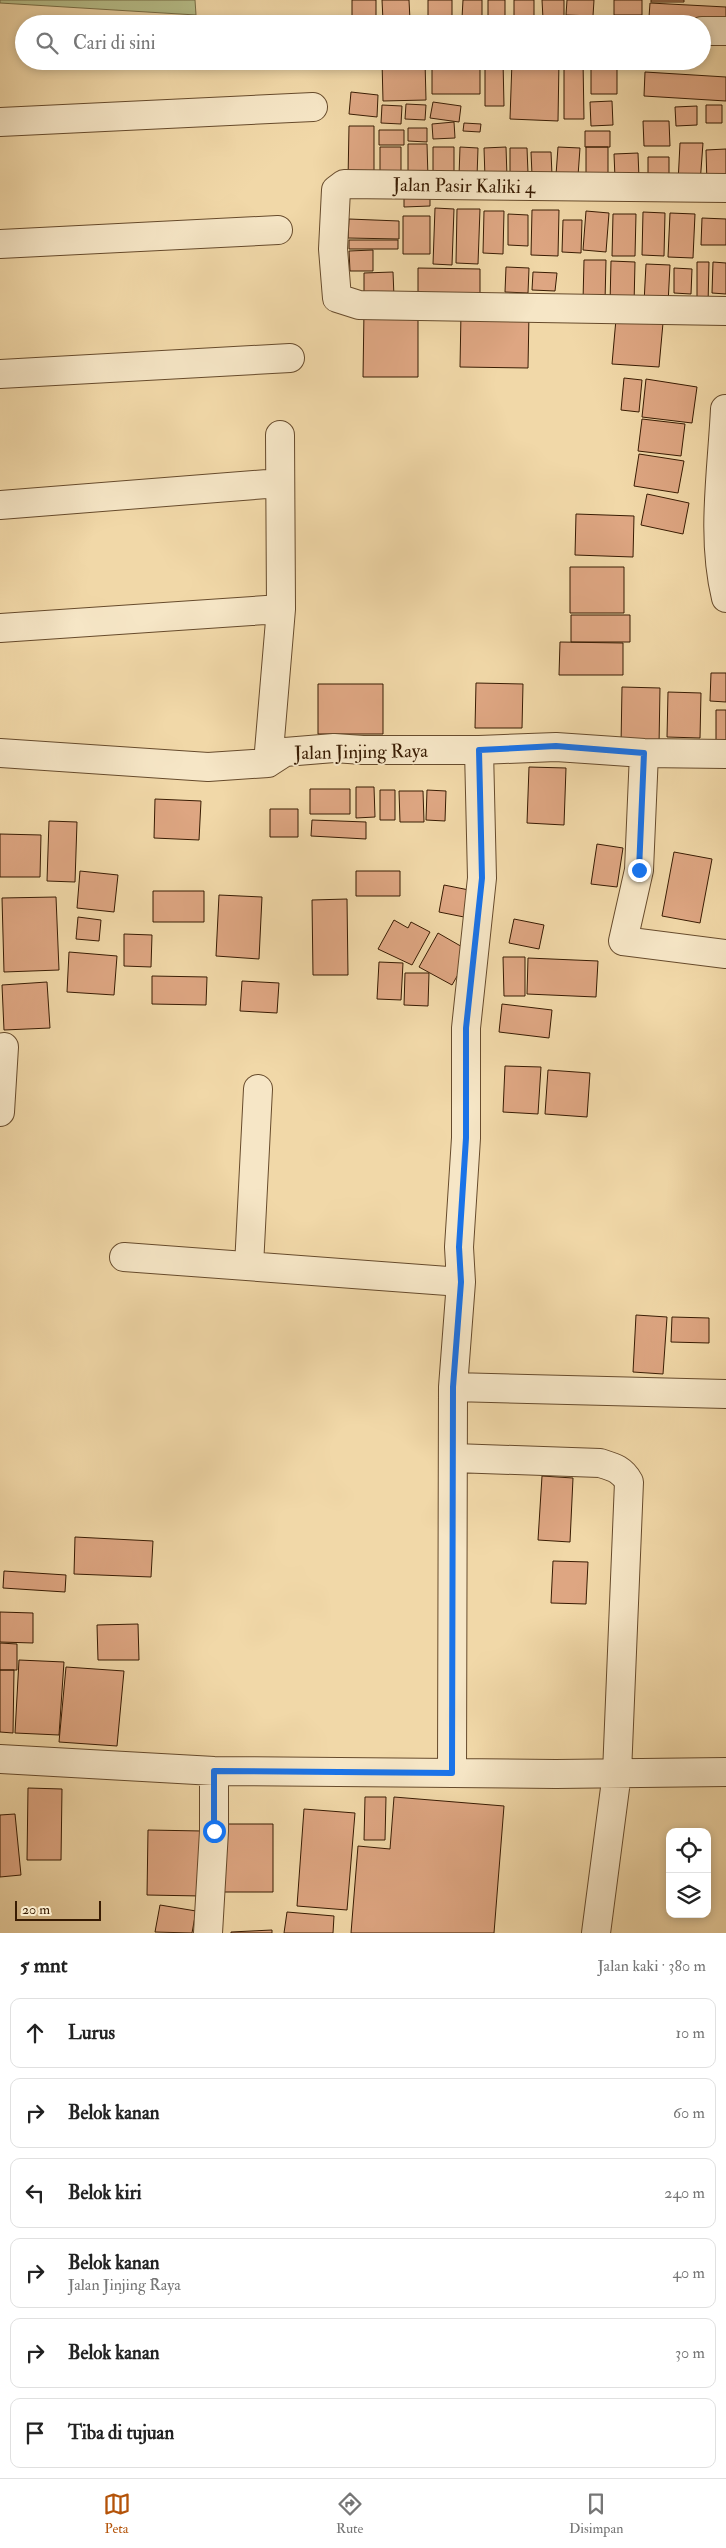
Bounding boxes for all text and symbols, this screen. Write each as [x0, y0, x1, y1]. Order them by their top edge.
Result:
search box [15, 15, 711, 70]
icon: search [33, 29, 61, 57]
text: Cari di sini [73, 31, 156, 55]
street label: Jalan Pasir Kaliki 4 [392, 173, 536, 199]
street label: Jalan Jinjing Raya [293, 739, 428, 765]
route end [628, 859, 651, 882]
route start [203, 1820, 226, 1843]
map controls [666, 1828, 711, 1918]
button: locate [666, 1828, 711, 1873]
button: layers [666, 1873, 711, 1918]
scale bar [15, 1898, 101, 1921]
text: 20 m [22, 1901, 50, 1918]
text: 5 mnt [20, 1952, 67, 1979]
text: Jalan kaki · 380 m [597, 1956, 706, 1976]
icon: ahead [21, 2019, 49, 2047]
text: Lurus [68, 2021, 115, 2045]
text: 10 m [675, 2023, 705, 2043]
icon: right [21, 2099, 49, 2127]
text: Belok kanan [68, 2101, 159, 2125]
text: 60 m [673, 2103, 705, 2123]
icon: left [21, 2179, 49, 2207]
text: Belok kiri [68, 2181, 142, 2205]
text: 240 m [664, 2183, 705, 2203]
text: Belok kanan [68, 2251, 159, 2275]
icon: right [21, 2259, 49, 2287]
text: 40 m [672, 2263, 705, 2283]
text: Jalan Jinjing Raya [68, 2275, 181, 2295]
icon: right [21, 2339, 49, 2367]
text: Belok kanan [68, 2341, 159, 2365]
text: 30 m [675, 2343, 705, 2363]
icon: arrive [21, 2419, 49, 2447]
text: Tiba di tujuan [68, 2421, 174, 2445]
tab: Peta [103, 2490, 131, 2537]
tab: Rute [336, 2490, 364, 2537]
tab: Disimpan [569, 2490, 623, 2537]

